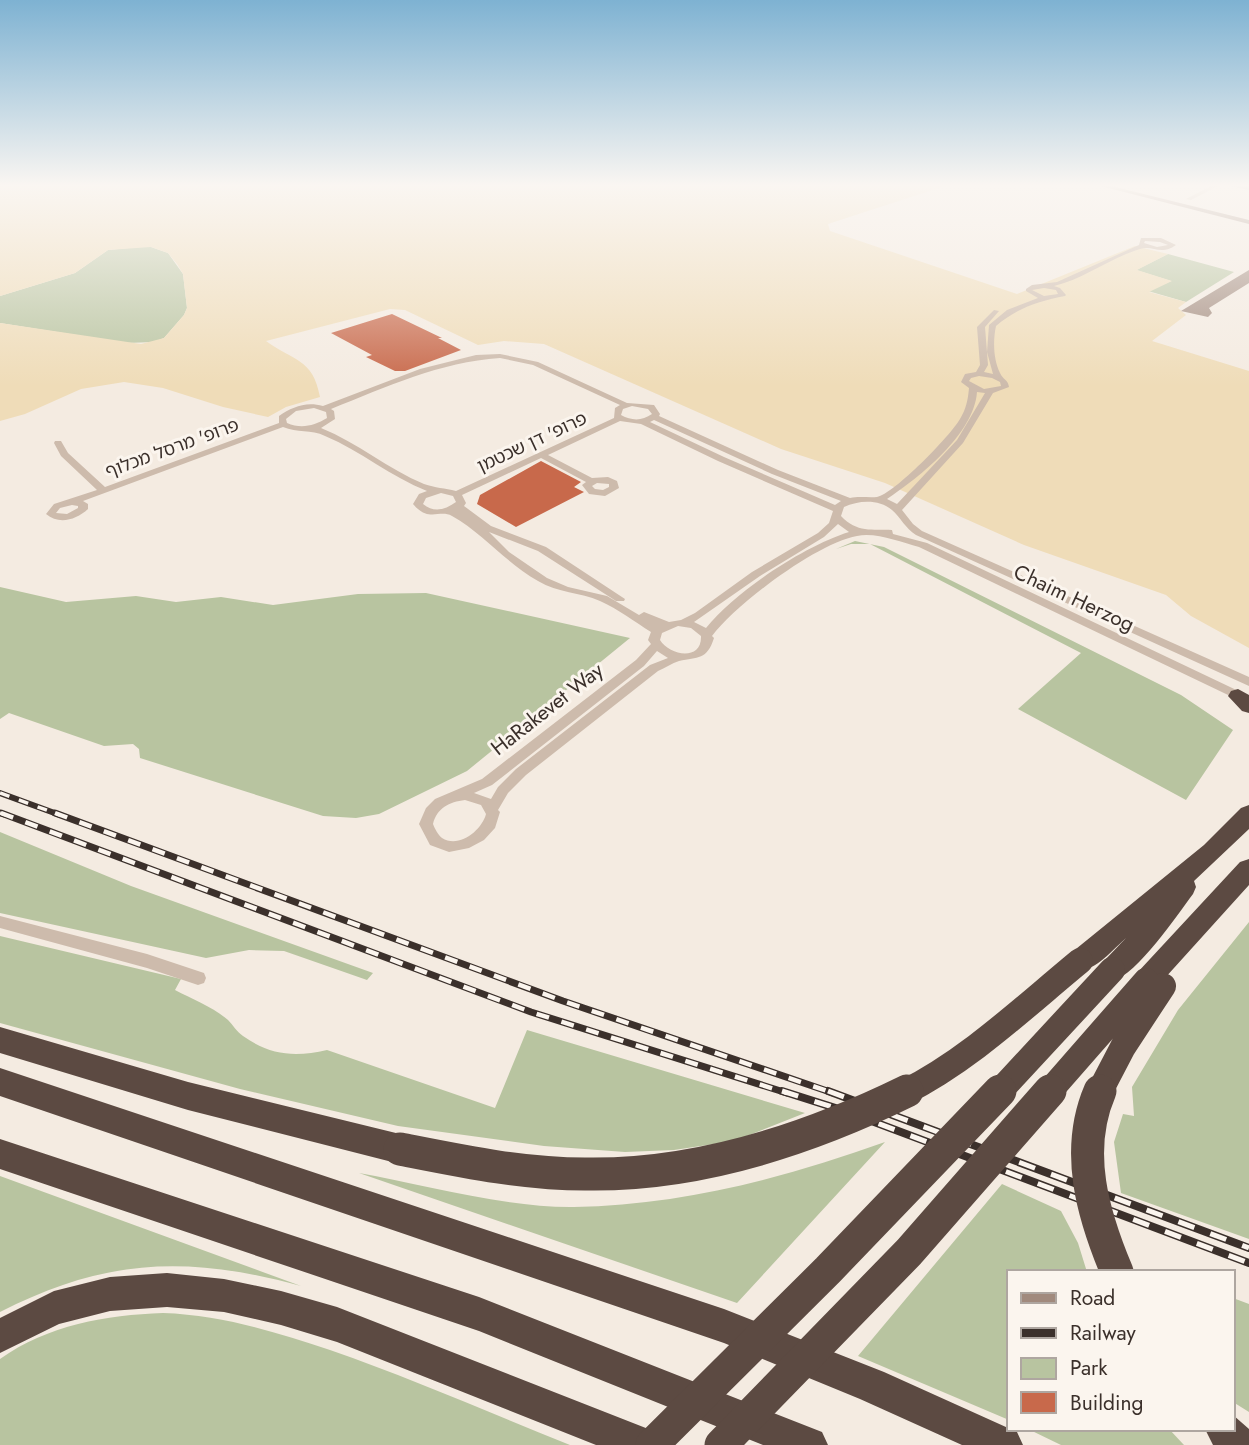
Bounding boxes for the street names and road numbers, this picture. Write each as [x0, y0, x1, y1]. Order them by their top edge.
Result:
street label: פרופ' דן שכטמן [473, 405, 591, 479]
street label: פרופ' מרסל מכלוף [101, 412, 243, 484]
street label: Chaim Herzog [1009, 557, 1139, 639]
street label: HaRakevet Way [484, 655, 610, 763]

